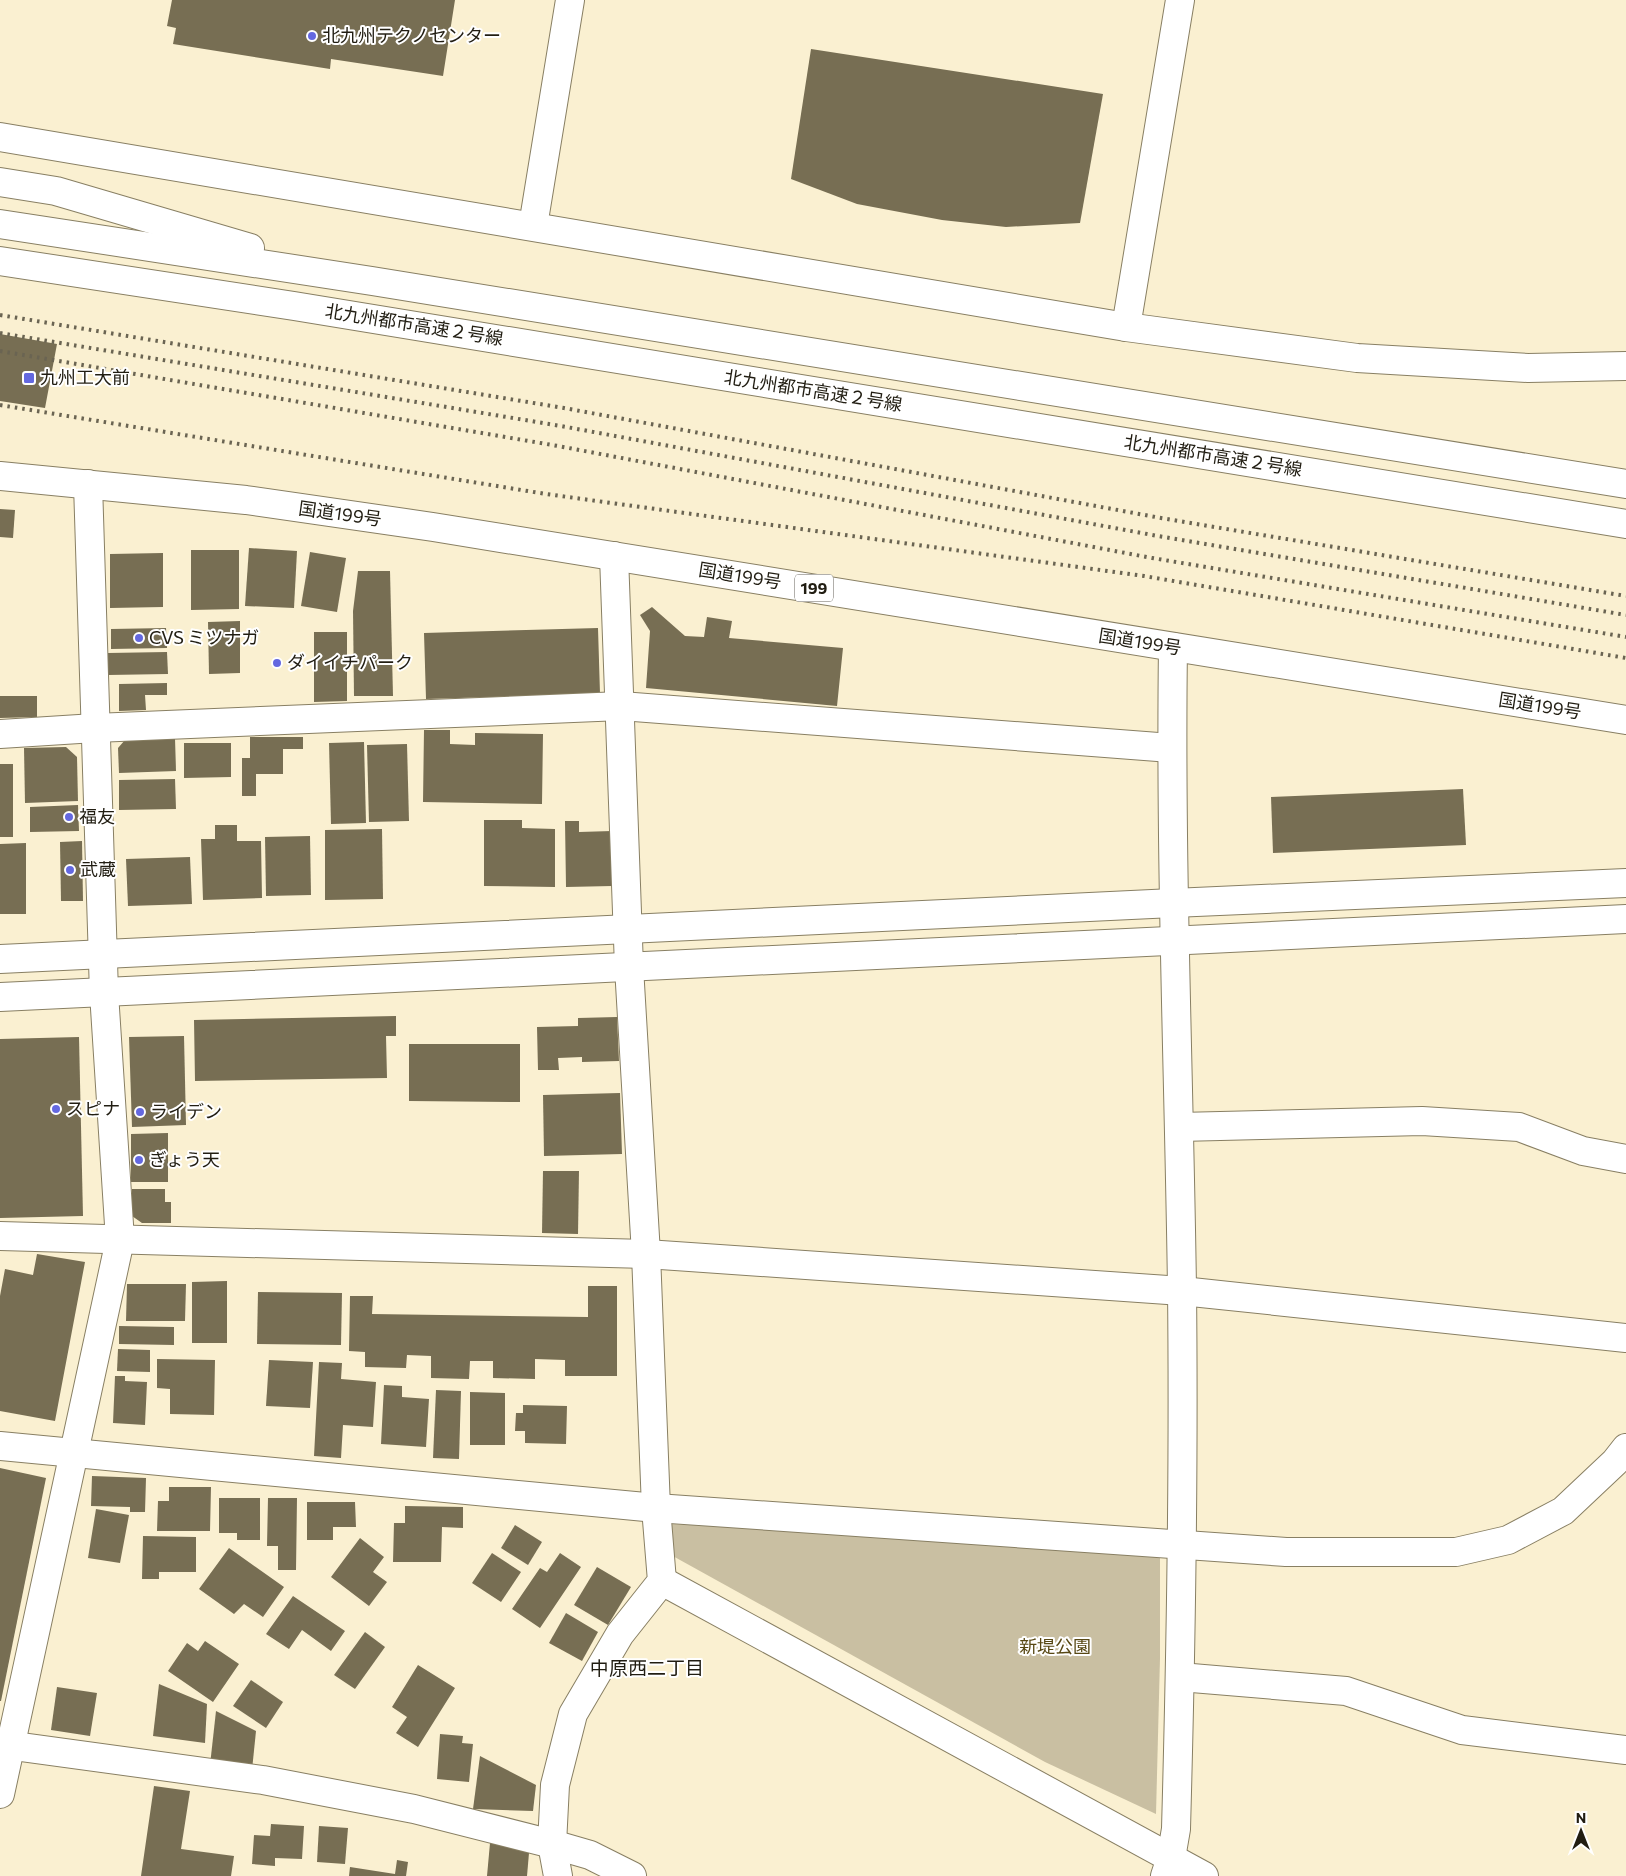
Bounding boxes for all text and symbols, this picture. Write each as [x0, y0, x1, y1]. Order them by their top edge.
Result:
place label: 北九州テクノセンター [322, 24, 501, 46]
marker: 北九州テクノセンター [306, 30, 318, 42]
street label: 北九州都市高速２号線 [324, 299, 505, 349]
street label: 北九州都市高速２号線 [723, 365, 904, 415]
place label: 九州工大前 [40, 366, 130, 388]
marker: 九州工大前 [22, 371, 36, 385]
street label: 北九州都市高速２号線 [1123, 430, 1304, 480]
street label: 国道199号 [297, 496, 383, 530]
street label: 国道199号 [697, 558, 783, 592]
road number: 199 [795, 574, 833, 602]
street label: 国道199号 [1097, 624, 1183, 658]
place label: CVS ミツナガ [149, 626, 259, 648]
marker: CVS ミツナガ [133, 632, 145, 644]
place label: ダイイチパーク [287, 651, 413, 673]
marker: ダイイチパーク [271, 657, 283, 669]
street label: 国道199号 [1497, 688, 1583, 722]
place label: 福友 [79, 805, 115, 827]
marker: 福友 [63, 811, 75, 823]
place label: 武蔵 [80, 858, 116, 880]
marker: 武蔵 [64, 864, 76, 876]
place label: スピナ [66, 1097, 120, 1119]
place label: ライデン [150, 1100, 222, 1122]
marker: スピナ [50, 1103, 62, 1115]
marker: ライデン [134, 1106, 146, 1118]
place label: ぎょう天 [149, 1148, 220, 1170]
marker: ぎょう天 [133, 1154, 145, 1166]
park label: 新堤公園 [1019, 1635, 1091, 1657]
district label: 中原西二丁目 [590, 1656, 704, 1679]
north arrow [1556, 1806, 1606, 1856]
text: N [1576, 1809, 1586, 1826]

